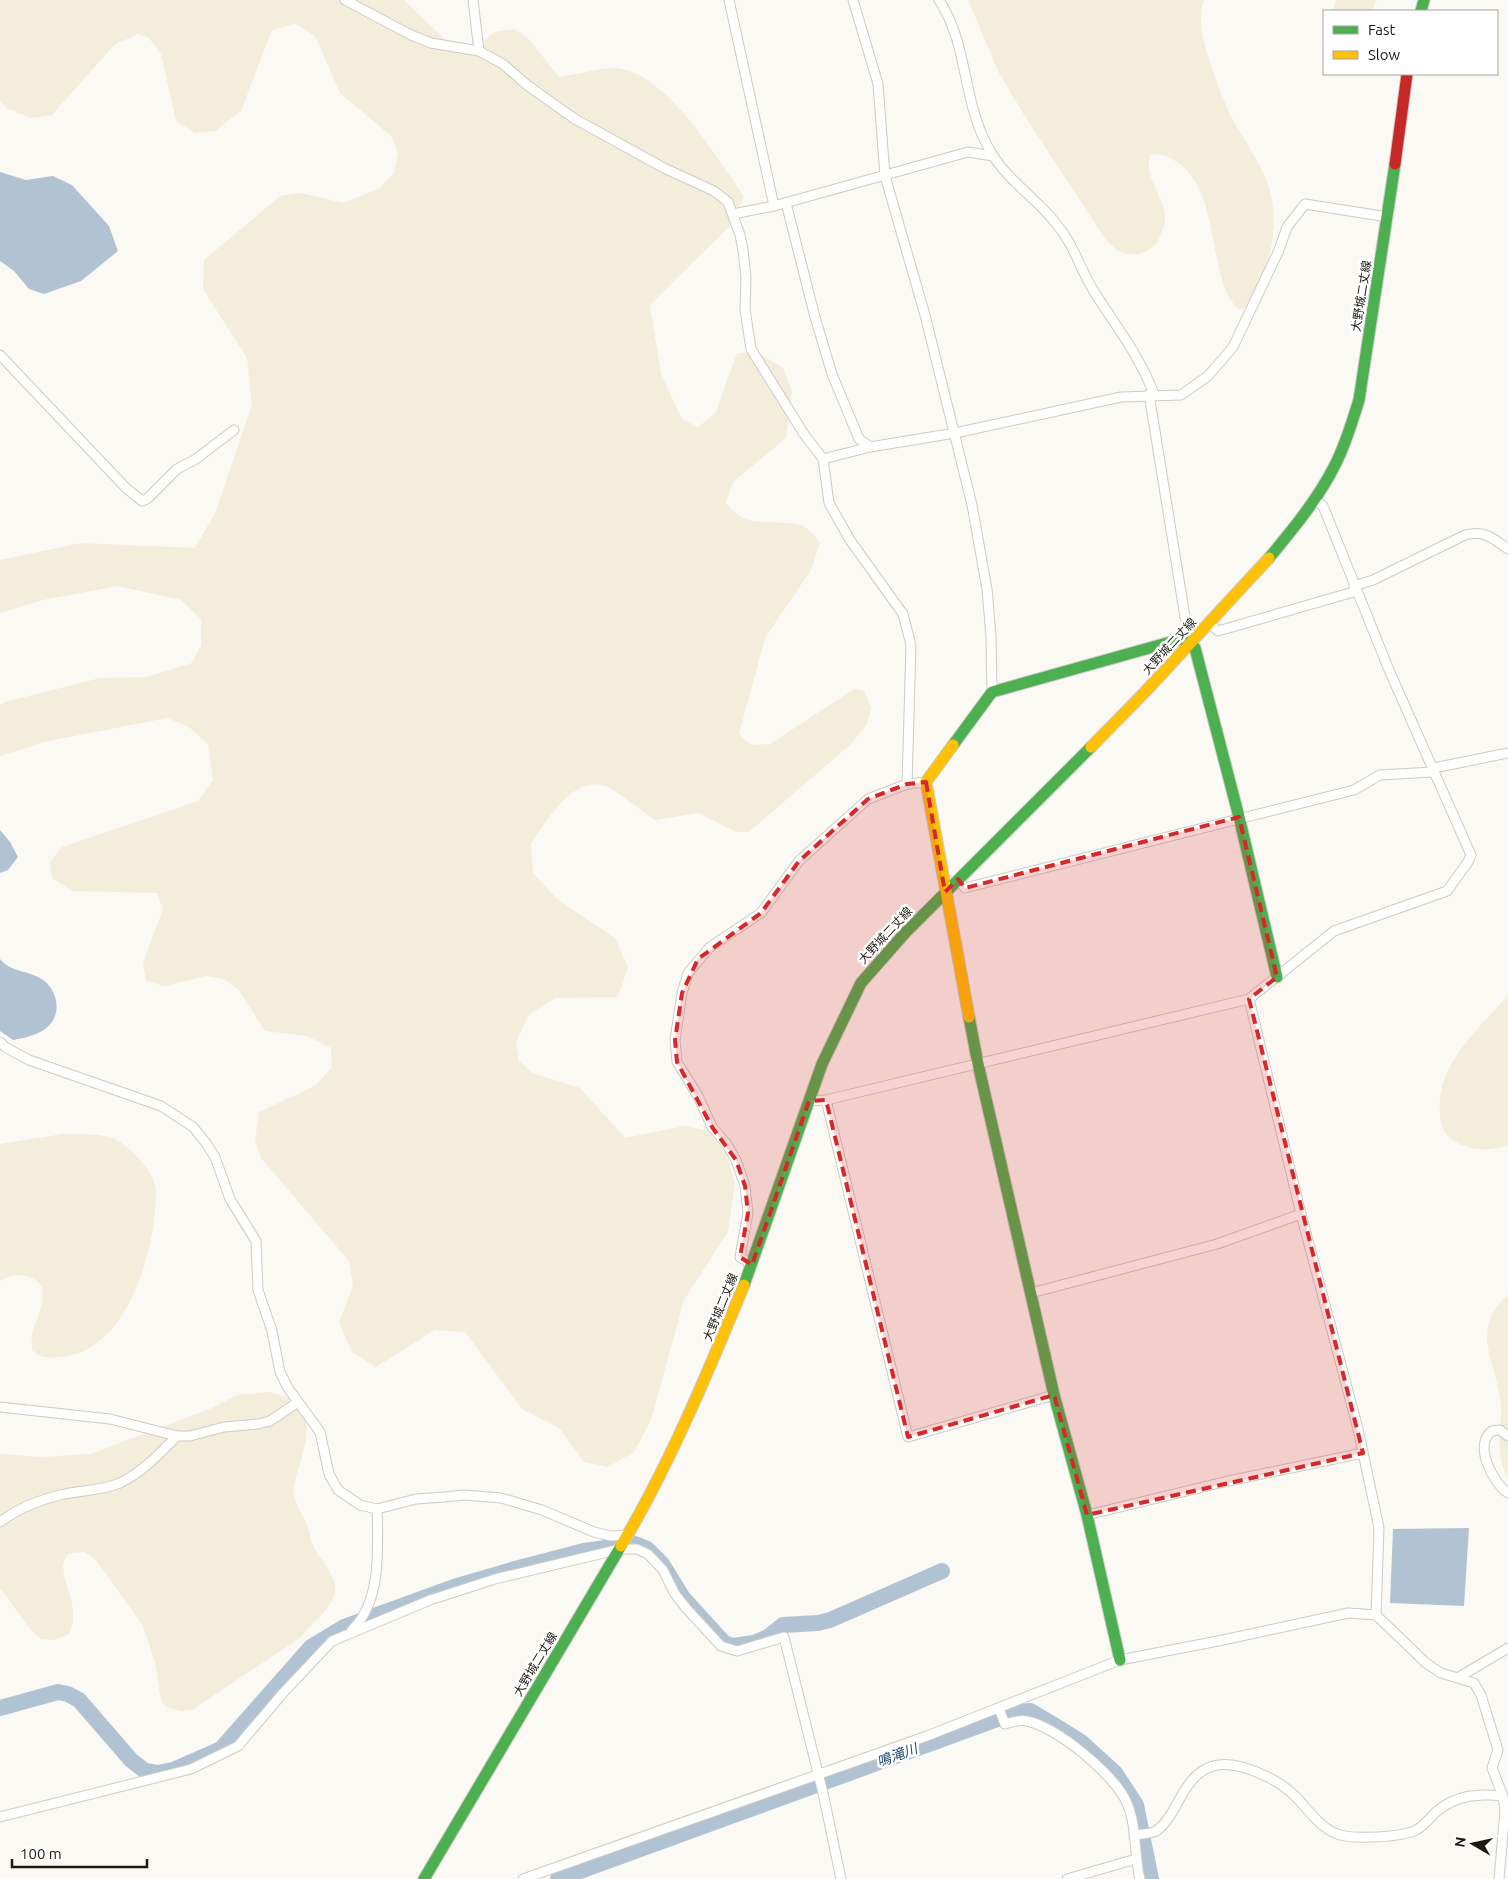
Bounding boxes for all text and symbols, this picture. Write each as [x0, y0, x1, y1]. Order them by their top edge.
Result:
legend [1323, 10, 1498, 75]
text: Fast [1368, 21, 1396, 38]
text: Slow [1368, 46, 1401, 63]
street label: 大野城二丈線 [1349, 259, 1373, 333]
street label: 大野城二丈線 [1140, 615, 1198, 677]
street label: 大野城二丈線 [856, 904, 914, 966]
street label: 大野城二丈線 [700, 1271, 740, 1343]
street label: 大野城二丈線 [511, 1630, 559, 1698]
water label: 鳴滝川 [875, 1740, 921, 1770]
north arrow [1448, 1819, 1498, 1869]
scale bar [12, 1836, 148, 1868]
text: N [1451, 1836, 1469, 1848]
text: 100 m [20, 1845, 62, 1862]

